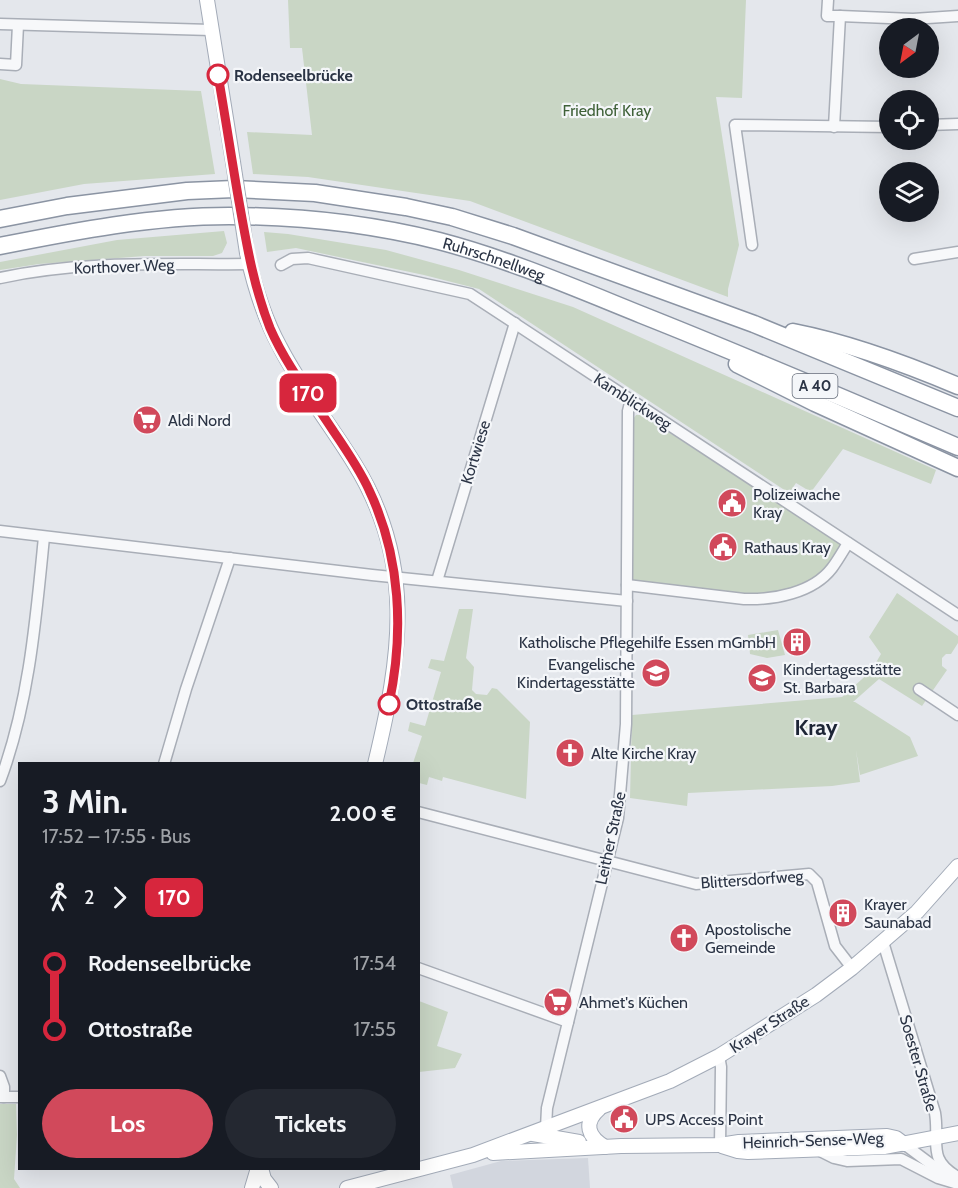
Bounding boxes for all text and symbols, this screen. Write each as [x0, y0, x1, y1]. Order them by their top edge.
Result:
north arrow [879, 18, 939, 78]
map controls [879, 18, 939, 222]
marker: Rodenseelbrücke [207, 64, 229, 86]
place label: Rodenseelbrücke [234, 66, 353, 85]
button: locate [879, 90, 939, 150]
park label: Friedhof Kray [563, 101, 651, 120]
button: layers [879, 162, 939, 222]
street label: Ruhrschnellweg [441, 233, 548, 285]
street label: Korthover Weg [74, 255, 176, 278]
street label: Kamblickweg [590, 369, 676, 434]
line badge: 170 [274, 374, 342, 412]
road number: A 40 [792, 374, 838, 398]
text: 170 [291, 381, 325, 406]
supermarket icon: Aldi Nord [131, 404, 163, 436]
place label: Aldi Nord [168, 411, 231, 430]
street label: Kortwiese [457, 418, 494, 486]
place label: Polizeiwache Kray [753, 485, 840, 522]
public building icon: Polizeiwache Kray [716, 487, 748, 519]
public building icon: Rathaus Kray [707, 531, 739, 563]
place label: Rathaus Kray [744, 538, 831, 557]
building icon: Katholische Pflegehilfe Essen mGmbH [781, 626, 813, 658]
place label: Katholische Pflegehilfe Essen mGmbH [519, 633, 776, 652]
place label: Evangelische Kindertagesstätte [517, 655, 635, 692]
school or university icon: Evangelische Kindertagesstätte [640, 657, 672, 689]
place label: Kindertagesstätte St. Barbara [783, 660, 901, 697]
school or university icon: Kindertagesstätte St. Barbara [746, 662, 778, 694]
marker: Ottostraße [378, 693, 400, 715]
place label: Ottostraße [406, 695, 482, 714]
district label: Kray [794, 714, 838, 741]
church icon: Alte Kirche Kray [554, 737, 586, 769]
place label: Alte Kirche Kray [591, 744, 696, 763]
text: 3 Min. [42, 781, 128, 821]
street label: Leither Straße [591, 790, 630, 886]
text: 2.00 € [330, 800, 396, 827]
text: 17:52 – 17:55 · Bus [42, 824, 191, 848]
street label: Blittersdorfweg [700, 866, 805, 893]
icon: walk [42, 881, 75, 914]
icon: forward [103, 881, 136, 914]
text: 2 [84, 885, 94, 909]
text: 170 [157, 885, 191, 910]
place label: Krayer Saunabad [864, 895, 931, 932]
building icon: Krayer Saunabad [827, 897, 859, 929]
place label: Apostolische Gemeinde [705, 920, 791, 957]
church icon: Apostolische Gemeinde [668, 922, 700, 954]
text: Rodenseelbrücke [88, 950, 251, 977]
text: 17:54 [353, 951, 396, 975]
supermarket icon: Ahmet's Küchen [542, 986, 574, 1018]
street label: Krayer Straße [726, 992, 812, 1057]
place label: Ahmet's Küchen [579, 993, 688, 1012]
street label: Soester Straße [896, 1013, 941, 1114]
text: Ottostraße [88, 1016, 192, 1043]
text: 17:55 [354, 1017, 396, 1041]
button: Los [42, 1089, 213, 1158]
button: Tickets [225, 1089, 396, 1158]
public building icon: UPS Access Point [608, 1103, 640, 1135]
place label: UPS Access Point [645, 1110, 764, 1129]
street label: Heinrich-Sense-Weg [742, 1129, 885, 1152]

